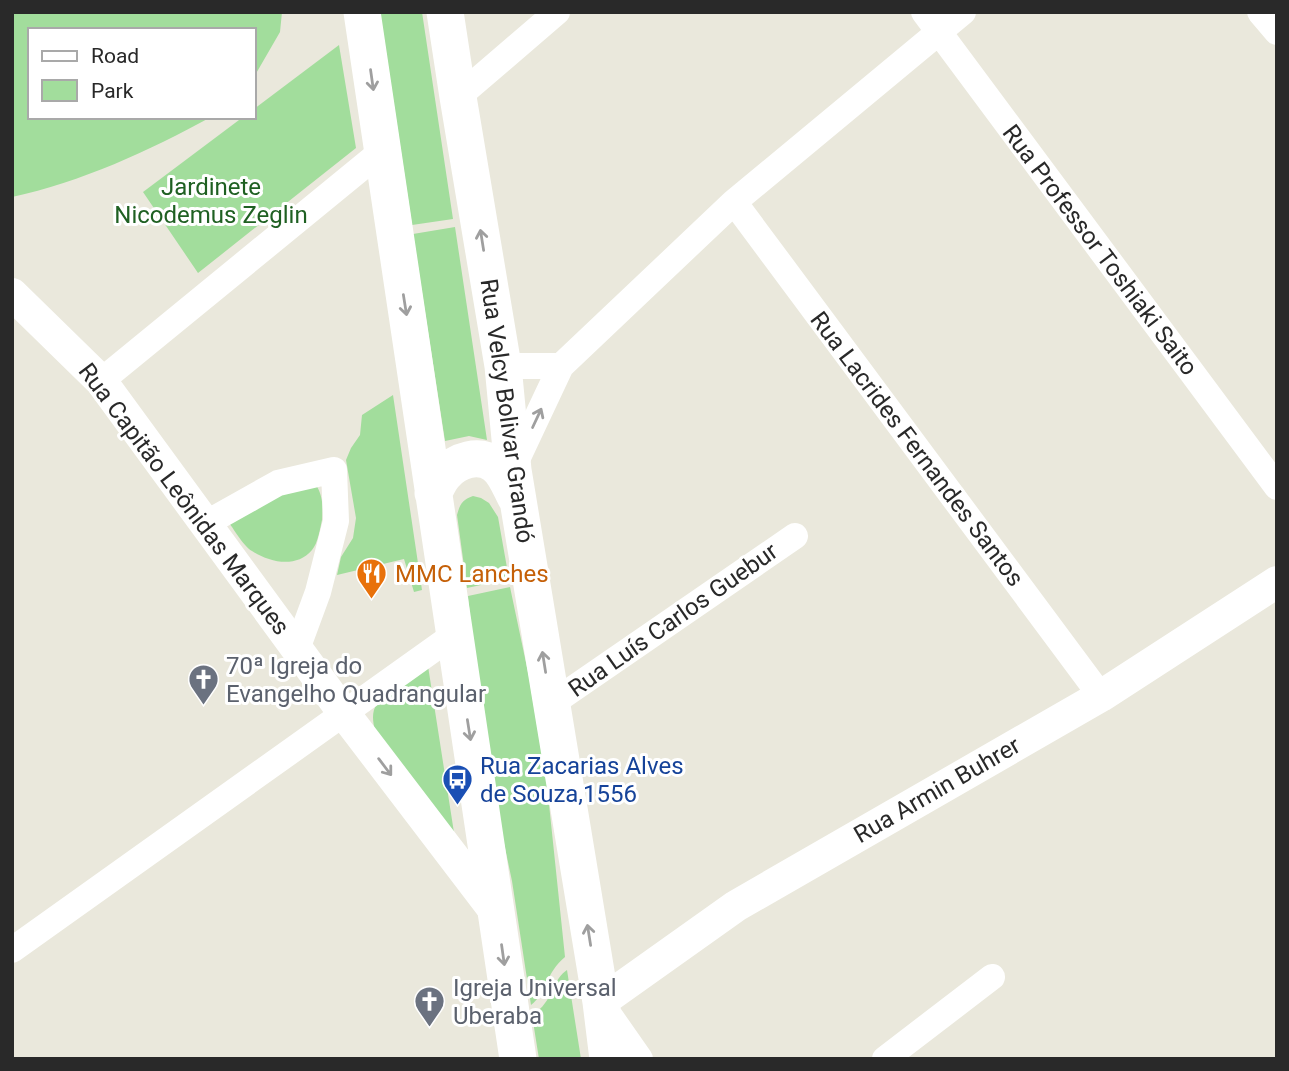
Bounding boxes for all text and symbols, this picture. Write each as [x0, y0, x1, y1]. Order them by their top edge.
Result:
legend [28, 28, 256, 119]
text: Road [91, 44, 139, 68]
one-way arrow [365, 68, 378, 91]
text: Park [91, 79, 134, 103]
street label: Rua Professor Toshiaki Saito [997, 119, 1203, 381]
park label: Jardinete Nicodemus Zeglin [114, 173, 308, 229]
one-way arrow [475, 229, 488, 252]
street label: Rua Velcy Bolivar Grandó [475, 277, 539, 545]
one-way arrow [399, 293, 412, 316]
street label: Rua Lacrides Fernandes Santos [805, 306, 1029, 592]
street label: Rua Capitão Leônidas Marques [73, 358, 295, 640]
one-way arrow [530, 408, 544, 429]
street label: Rua Luís Carlos Guebur [563, 537, 783, 703]
restaurant icon: MMC Lanches [355, 557, 389, 601]
place label: MMC Lanches [395, 560, 549, 588]
one-way arrow [537, 651, 550, 674]
place label: 70ª Igreja do Evangelho Quadrangular [226, 652, 486, 708]
church icon: 70ª Igreja do Evangelho Quadrangular [186, 663, 220, 707]
one-way arrow [463, 718, 476, 741]
street label: Rua Armin Buhrer [849, 731, 1025, 849]
place label: Rua Zacarias Alves de Souza,1556 [480, 752, 684, 808]
one-way arrow [377, 757, 392, 775]
bus stop icon: Rua Zacarias Alves de Souza,1556 [440, 763, 474, 807]
one-way arrow [582, 924, 595, 947]
one-way arrow [497, 943, 510, 966]
place label: Igreja Universal Uberaba [453, 974, 617, 1030]
church icon: Igreja Universal Uberaba [413, 985, 447, 1029]

